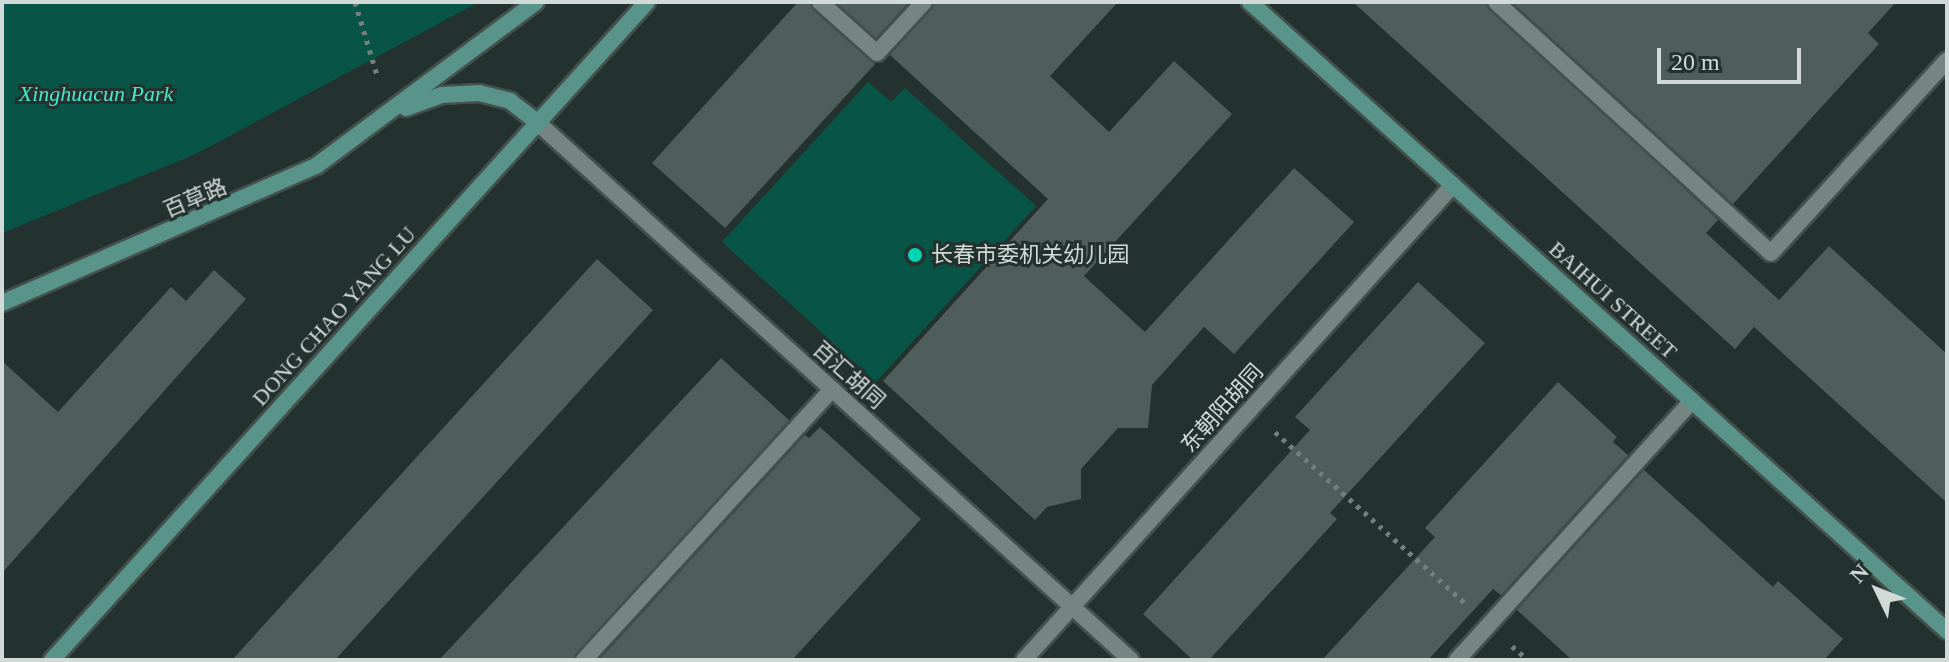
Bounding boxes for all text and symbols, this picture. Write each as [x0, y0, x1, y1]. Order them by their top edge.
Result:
scale bar [1661, 32, 1805, 82]
text: 20 m [1671, 49, 1720, 75]
park label: Xinghuacun Park [19, 81, 173, 107]
street label: 百草路 [159, 173, 231, 223]
street label: DONG CHAO YANG LU [246, 221, 422, 411]
street label: BAIHUI STREET [1544, 236, 1682, 364]
place label: 长春市委机关幼儿园 [931, 242, 1129, 268]
marker: 长春市委机关幼儿园 [906, 246, 924, 264]
street label: 百汇胡同 [807, 336, 891, 414]
street label: 东朝阳胡同 [1175, 358, 1269, 458]
north arrow [1837, 550, 1917, 630]
text: N [1845, 559, 1874, 588]

